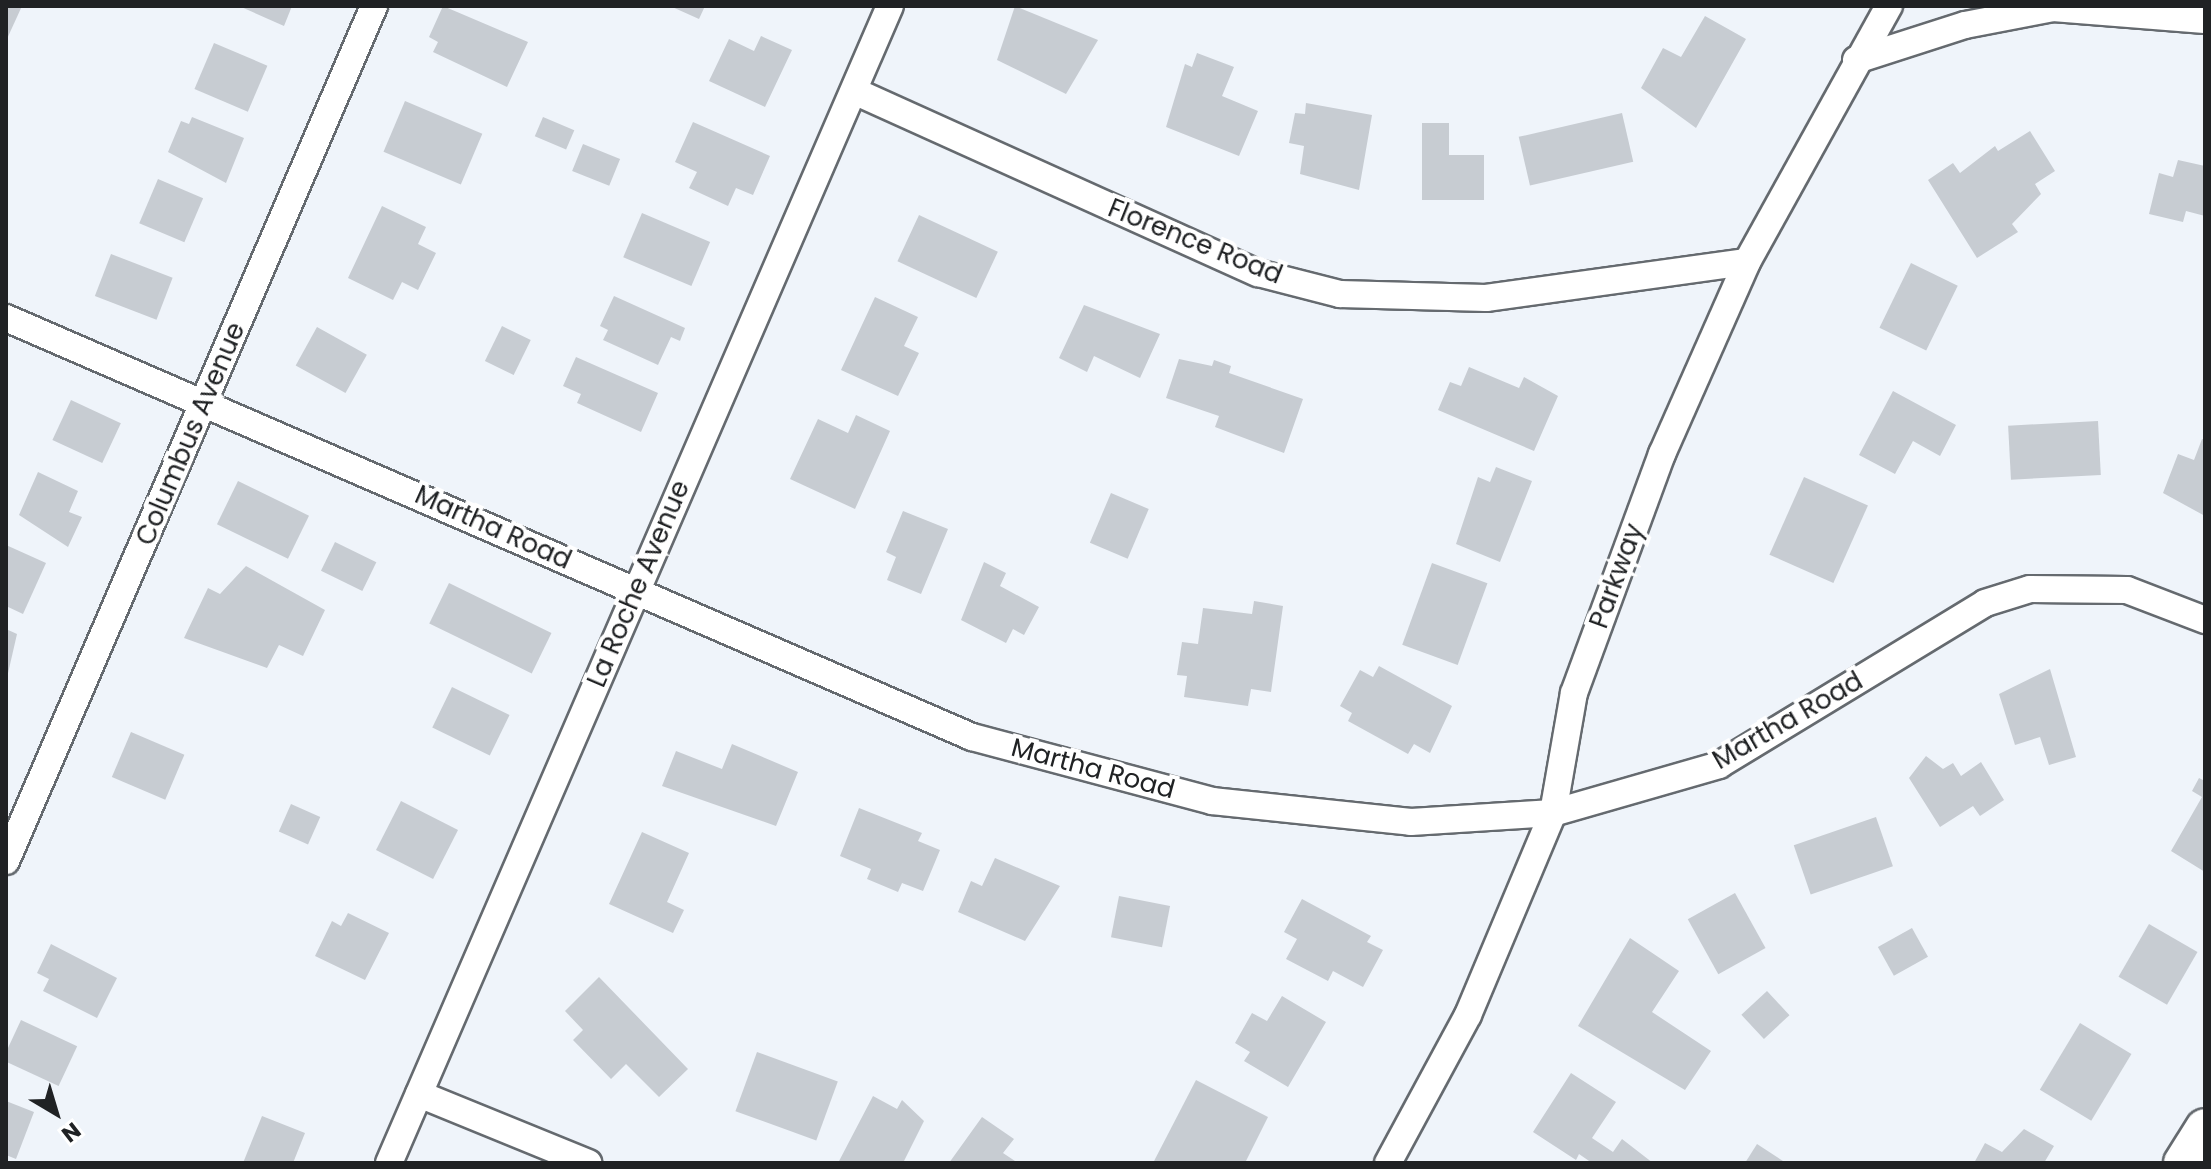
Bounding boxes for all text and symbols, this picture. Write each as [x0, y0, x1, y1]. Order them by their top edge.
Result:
street label: Florence Road [1103, 193, 1287, 291]
street label: Columbus Avenue [130, 318, 252, 550]
street label: La Roche Avenue [581, 476, 697, 692]
street label: Martha Road [410, 480, 576, 576]
street label: Parkway [1584, 519, 1650, 633]
street label: Martha Road [1708, 666, 1868, 776]
street label: Martha Road [1008, 732, 1178, 806]
north arrow [16, 1073, 96, 1153]
text: N [55, 1115, 87, 1150]

